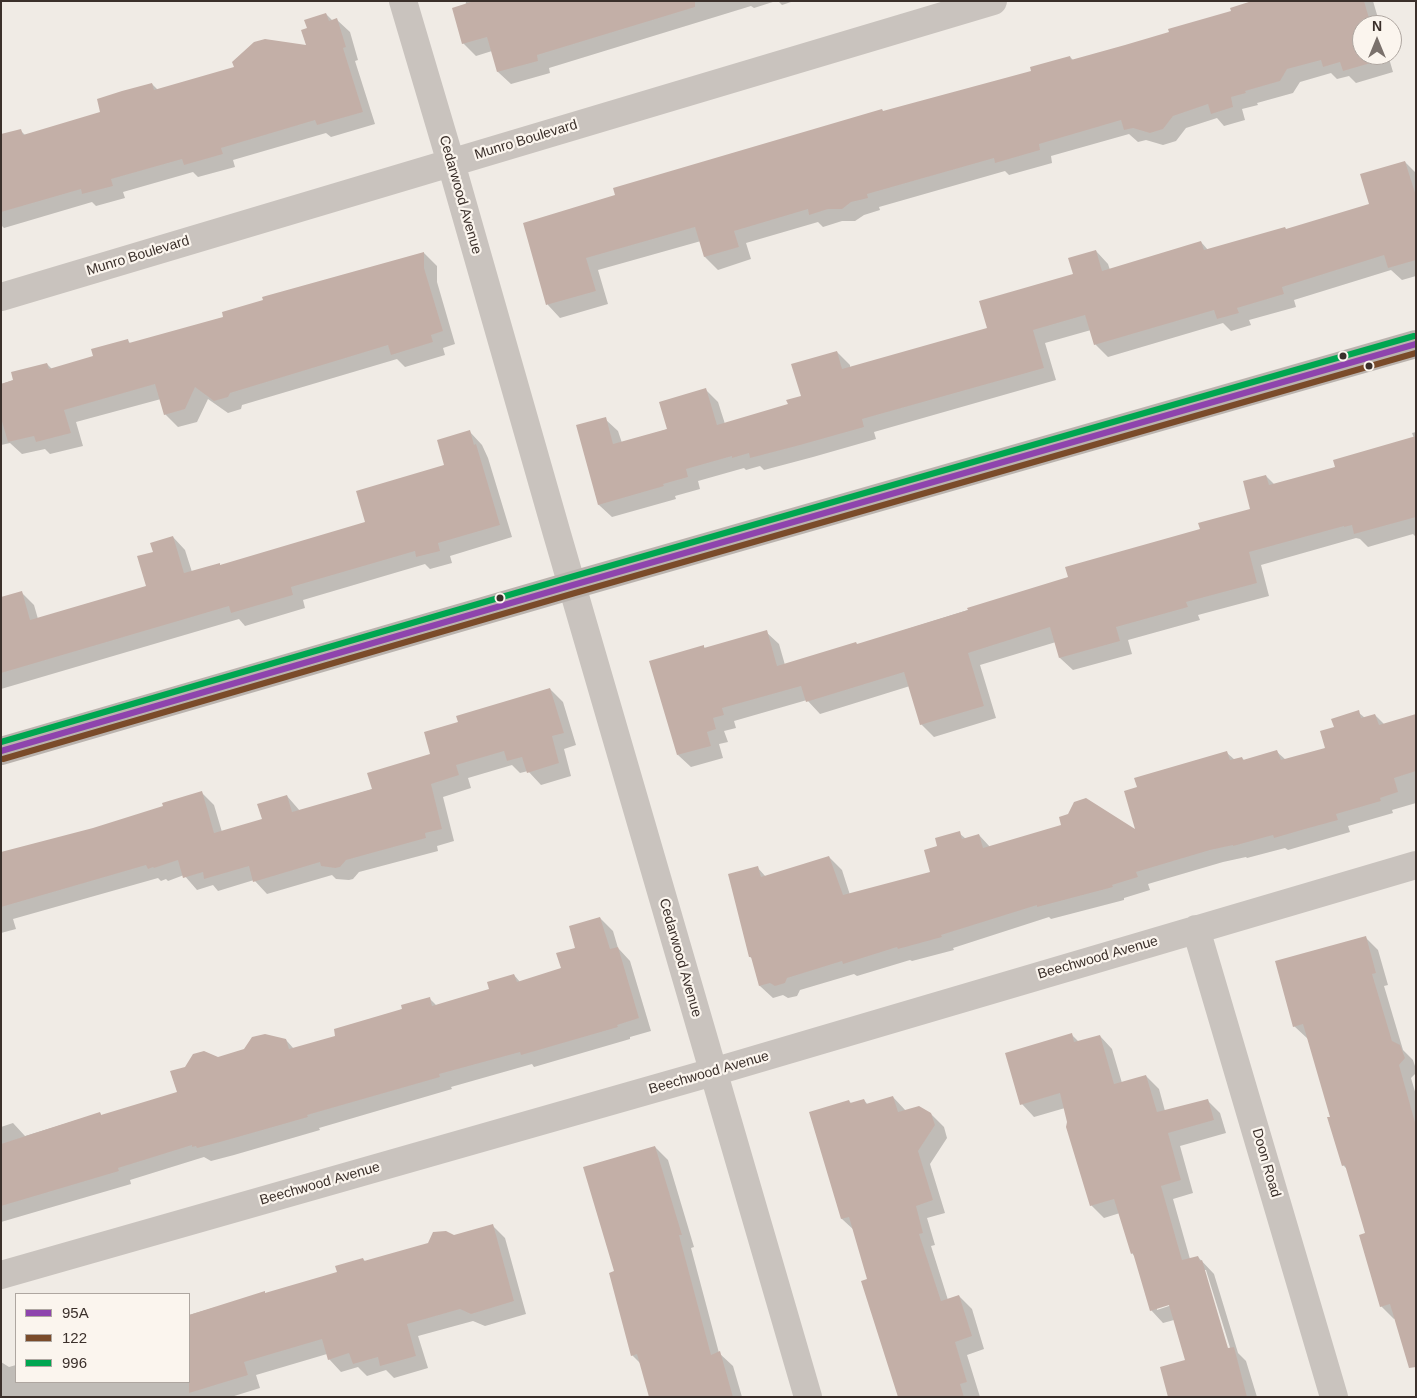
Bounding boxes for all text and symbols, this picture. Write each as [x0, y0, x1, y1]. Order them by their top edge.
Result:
north arrow [1352, 15, 1402, 65]
text: N [1372, 18, 1382, 34]
street label: Munro Boulevard [473, 116, 579, 164]
street label: Cedarwood Avenue [435, 134, 485, 256]
street label: Munro Boulevard [85, 232, 191, 280]
unlabelled marker [1338, 351, 1348, 361]
unlabelled marker [1364, 361, 1374, 371]
unlabelled marker [495, 593, 505, 603]
street label: Cedarwood Avenue [655, 897, 705, 1019]
street label: Beechwood Avenue [1036, 933, 1160, 983]
street label: Beechwood Avenue [647, 1048, 771, 1098]
street label: Doon Road [1248, 1127, 1284, 1199]
street label: Beechwood Avenue [258, 1159, 382, 1209]
legend [15, 1293, 190, 1383]
text: 95A [62, 1304, 89, 1321]
text: 122 [62, 1329, 87, 1346]
text: 996 [62, 1354, 87, 1371]

